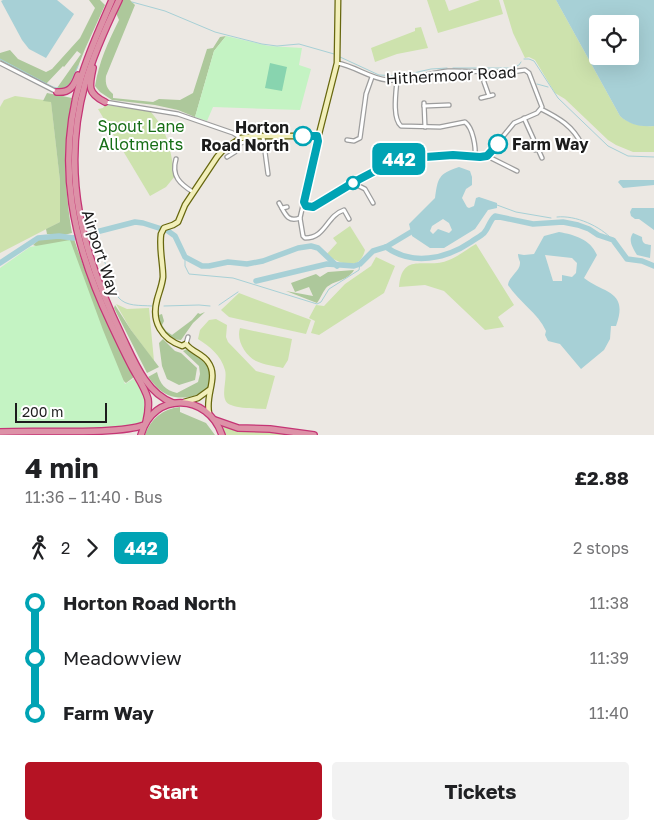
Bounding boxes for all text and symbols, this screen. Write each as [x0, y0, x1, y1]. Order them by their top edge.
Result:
map controls [589, 15, 639, 65]
button: locate [589, 15, 639, 65]
street label: Hithermoor Road [385, 62, 517, 88]
park label: Spout Lane Allotments [97, 116, 185, 154]
place label: Horton Road North [201, 117, 289, 155]
marker: Horton Road North [293, 126, 313, 146]
marker: Farm Way [488, 134, 508, 154]
place label: Farm Way [512, 134, 589, 154]
line badge: 442 [370, 143, 428, 175]
text: 442 [382, 148, 416, 170]
unlabelled marker [346, 176, 360, 190]
street label: Airport Way [78, 207, 124, 299]
scale bar [15, 400, 108, 423]
text: 200 m [22, 403, 63, 420]
text: 4 min [25, 451, 99, 484]
text: £2.88 [574, 466, 629, 489]
text: 11:36 – 11:40 · Bus [25, 487, 163, 507]
icon: walk [25, 534, 53, 562]
icon: forward [78, 534, 106, 562]
text: 442 [124, 537, 158, 559]
text: 2 [61, 538, 70, 558]
text: 2 stops [573, 538, 629, 558]
text: Horton Road North [63, 591, 236, 614]
text: 11:38 [590, 593, 629, 613]
text: Meadowview [63, 646, 182, 669]
text: 11:39 [590, 648, 629, 668]
text: Farm Way [63, 701, 154, 724]
text: 11:40 [589, 703, 629, 723]
button: Start [25, 762, 322, 820]
button: Tickets [332, 762, 629, 820]

